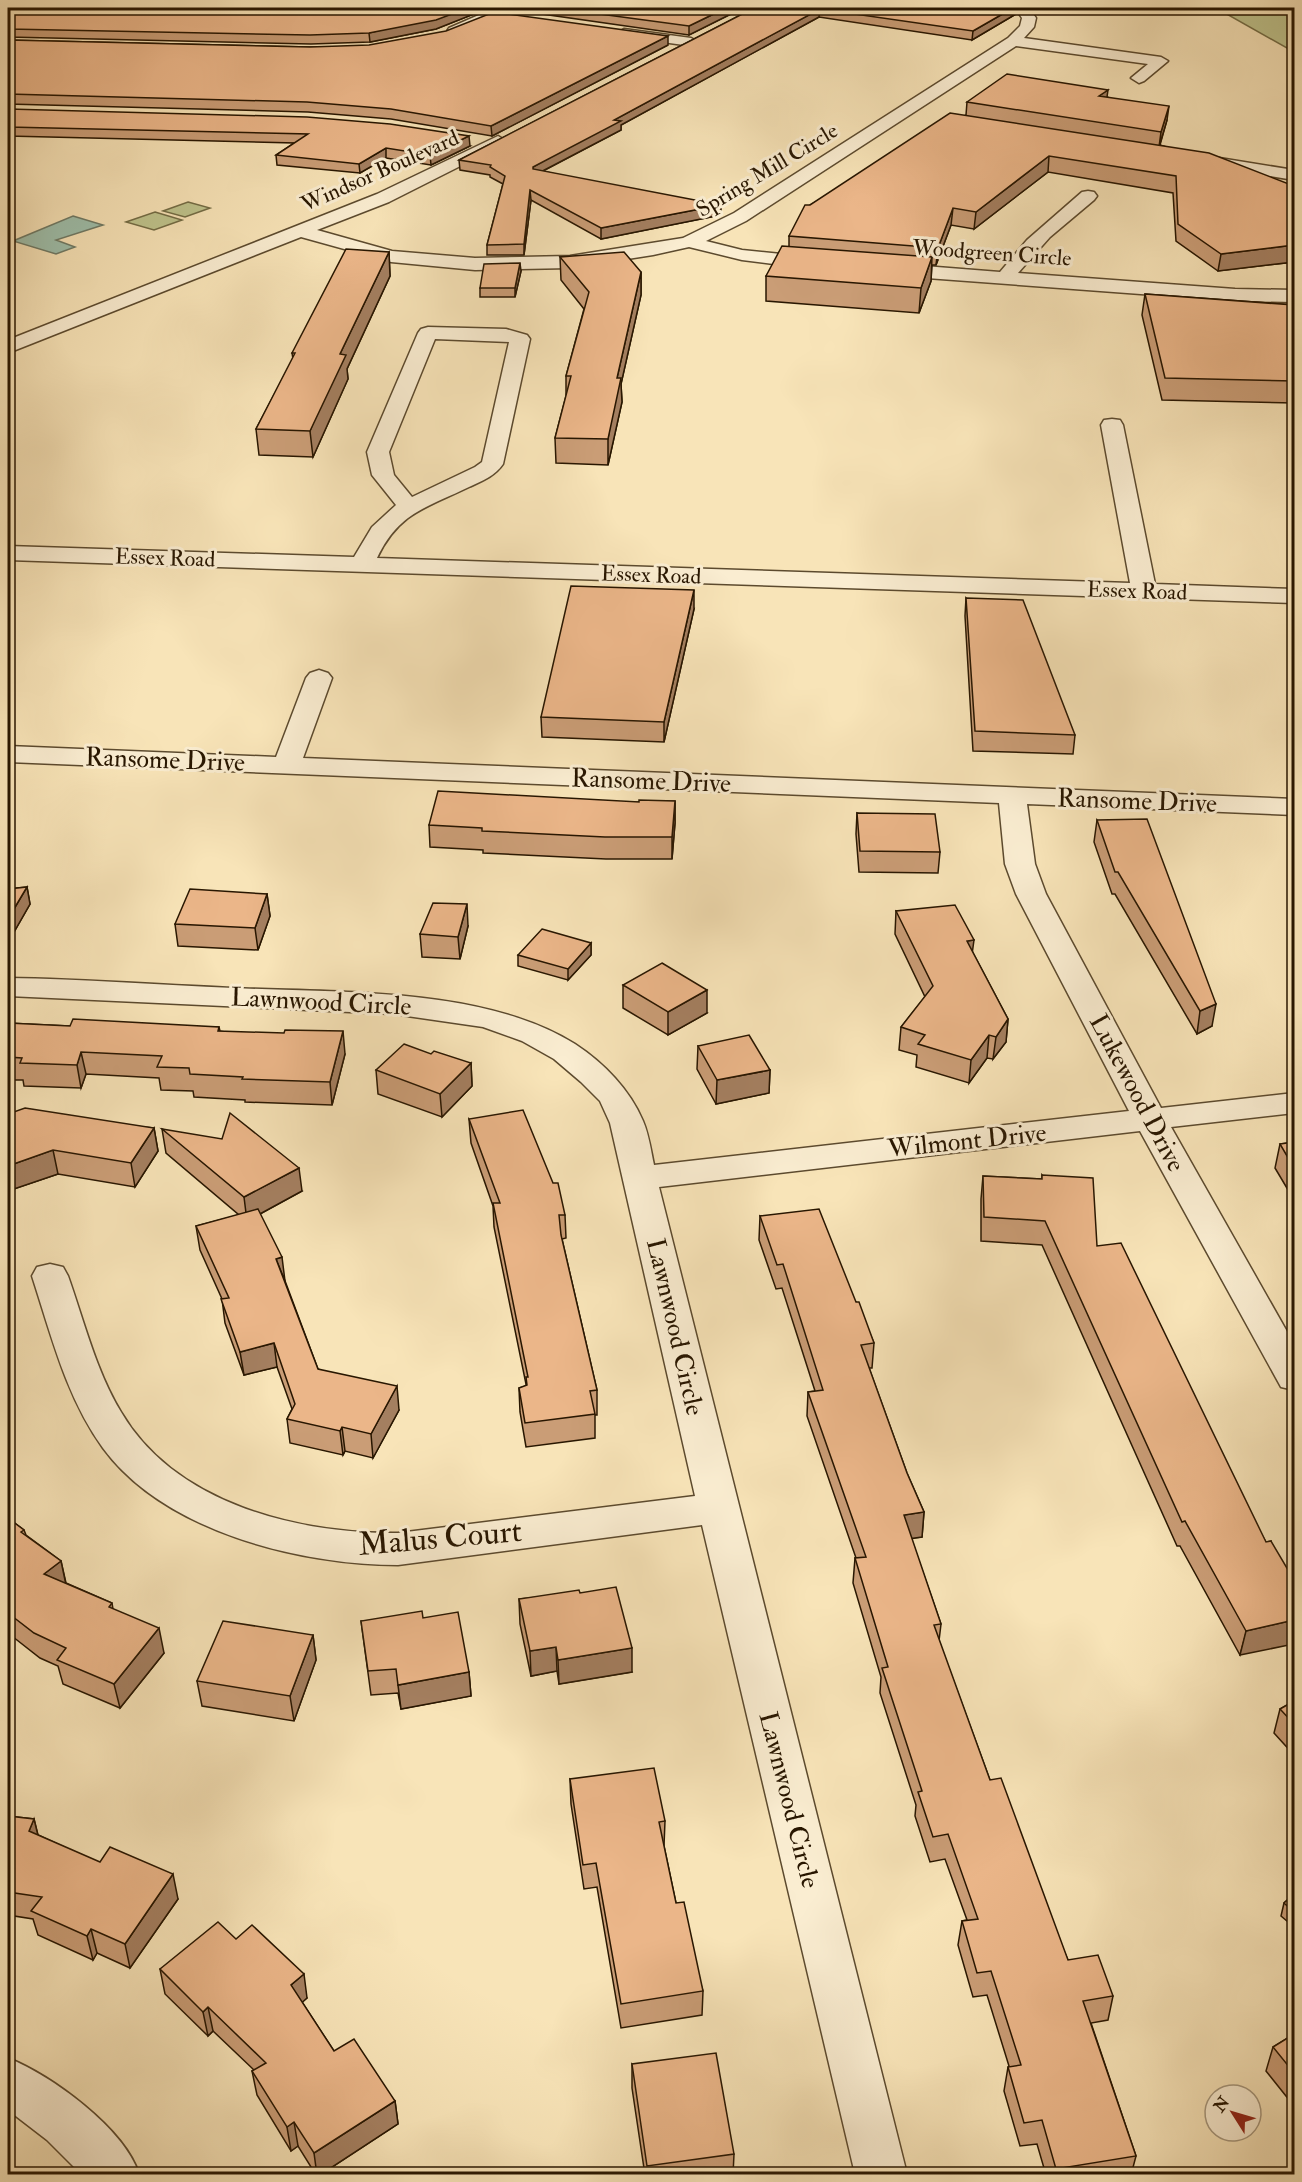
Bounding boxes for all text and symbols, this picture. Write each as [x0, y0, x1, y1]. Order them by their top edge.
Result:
street label: Spring Mill Circle [691, 117, 844, 224]
street label: Windsor Boulevard [296, 124, 463, 219]
street label: Woodgreen Circle [911, 233, 1072, 273]
street label: Essex Road [114, 542, 216, 574]
street label: Essex Road [600, 559, 702, 591]
street label: Essex Road [1086, 575, 1188, 607]
street label: Ransome Drive [84, 741, 246, 779]
street label: Ransome Drive [570, 762, 732, 800]
street label: Ransome Drive [1056, 782, 1218, 820]
street label: Lawnwood Circle [230, 981, 412, 1023]
street label: Lukewood Drive [1082, 1009, 1192, 1177]
street label: Wilmont Drive [885, 1117, 1048, 1165]
street label: Lawnwood Circle [639, 1235, 711, 1419]
street label: Malus Court [357, 1511, 523, 1565]
street label: Lawnwood Circle [752, 1708, 826, 1892]
north arrow [1203, 2083, 1263, 2143]
text: N [1209, 2092, 1235, 2117]

